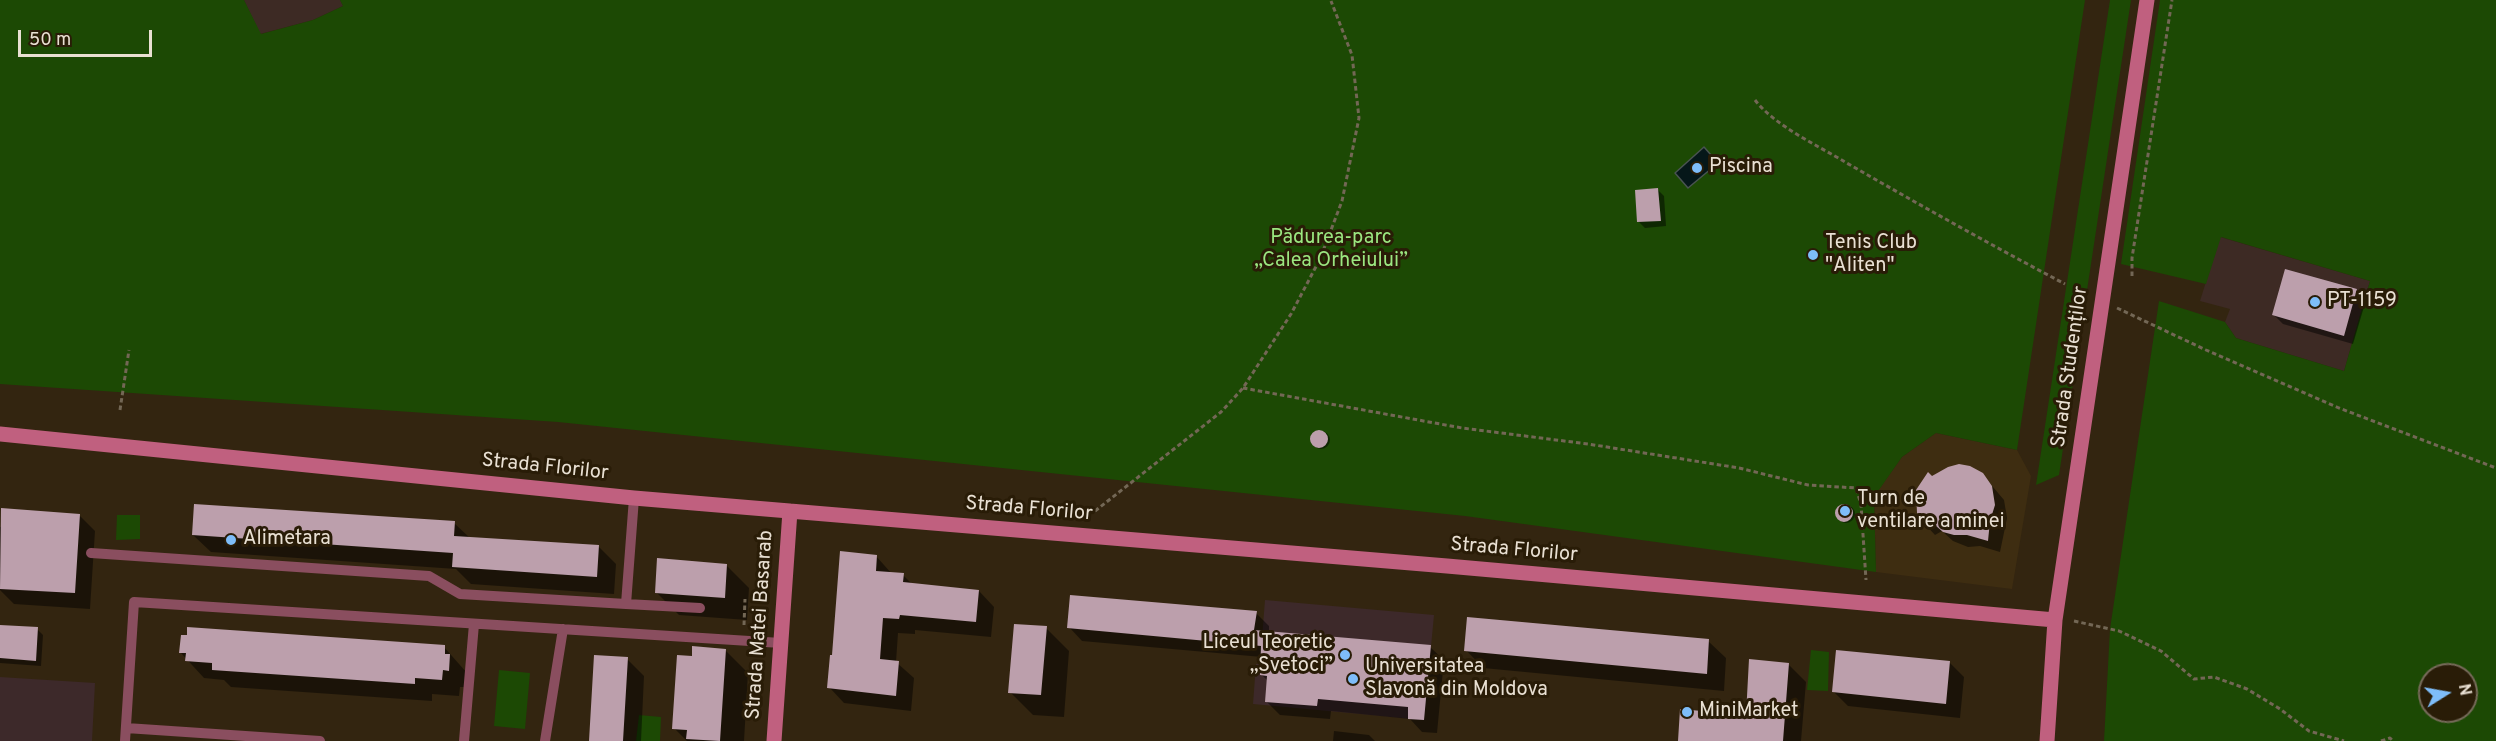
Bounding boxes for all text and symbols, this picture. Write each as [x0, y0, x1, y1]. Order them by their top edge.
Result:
scale bar [21, 18, 154, 56]
text: 50 m [29, 29, 71, 52]
place label: Piscina [1709, 156, 1773, 180]
marker: Piscina [1690, 161, 1704, 175]
park label: Pădurea-parc „Calea Orheiului” [1254, 227, 1408, 274]
place label: Tenis Club "Aliten" [1825, 232, 1917, 279]
marker: Tenis Club "Aliten" [1806, 248, 1820, 262]
street label: Strada Studenților [2048, 285, 2094, 449]
place label: PT-1159 [2327, 290, 2397, 314]
marker: PT-1159 [2308, 295, 2322, 309]
street label: Strada Florilor [480, 449, 610, 487]
place label: Turn de ventilare a minei [1857, 488, 2005, 535]
street label: Strada Florilor [964, 492, 1094, 528]
marker: Turn de ventilare a minei [1838, 504, 1852, 518]
place label: Alimetara [243, 528, 331, 552]
street label: Strada Matei Basarab [742, 530, 780, 720]
marker: Alimetara [224, 533, 238, 547]
street label: Strada Florilor [1449, 533, 1579, 569]
place label: Liceul Teoretic „Svetoci” [1203, 632, 1333, 679]
marker: Liceul Teoretic „Svetoci” [1338, 648, 1352, 662]
place label: Universitatea Slavonă din Moldova [1365, 656, 1548, 703]
north arrow [2418, 663, 2478, 723]
marker: Universitatea Slavonă din Moldova [1346, 672, 1360, 686]
text: N [2453, 682, 2475, 697]
place label: MiniMarket [1699, 700, 1799, 724]
marker: MiniMarket [1680, 705, 1694, 719]

